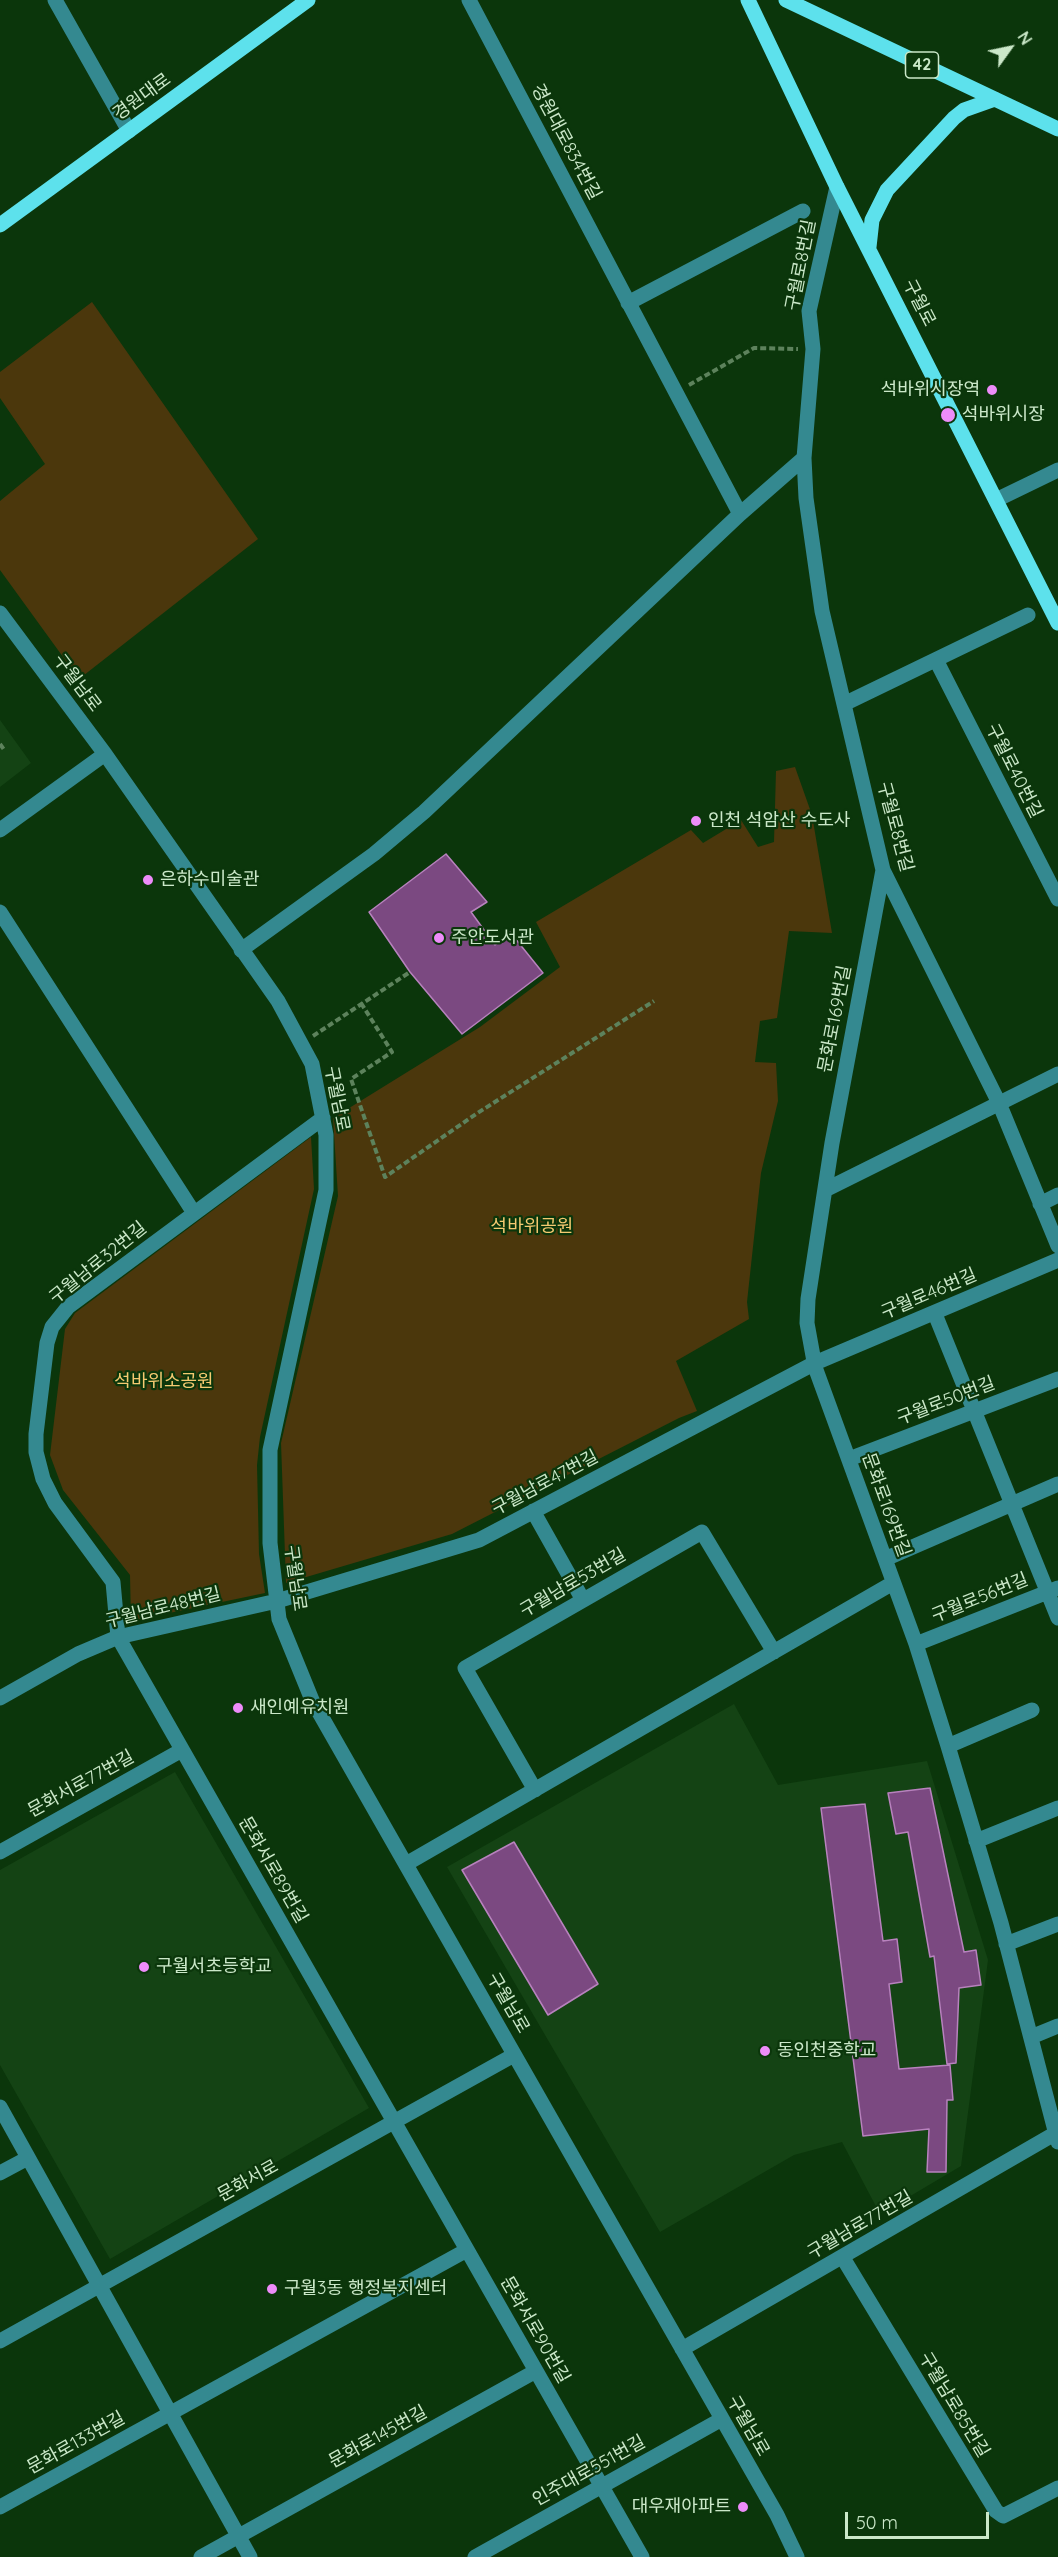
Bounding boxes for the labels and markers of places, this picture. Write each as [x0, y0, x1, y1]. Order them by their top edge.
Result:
place label: 석바위시장역 [881, 379, 980, 401]
marker: 석바위시장역 [985, 383, 999, 397]
place label: 석바위시장 [962, 404, 1045, 426]
marker: 석바위시장 [939, 406, 957, 424]
place label: 인천 석암산 수도사 [708, 810, 850, 832]
marker: 인천 석암산 수도사 [689, 814, 703, 828]
place label: 은하수미술관 [160, 869, 259, 891]
marker: 은하수미술관 [141, 873, 155, 887]
place label: 주안도서관 [451, 927, 534, 949]
marker: 주안도서관 [432, 931, 446, 945]
place label: 새인예유치원 [250, 1697, 349, 1719]
marker: 새인예유치원 [231, 1701, 245, 1715]
place label: 구월서초등학교 [156, 1956, 272, 1978]
marker: 구월서초등학교 [137, 1960, 151, 1974]
place label: 동인천중학교 [777, 2040, 876, 2062]
marker: 동인천중학교 [758, 2044, 772, 2058]
place label: 구월3동 행정복지센터 [284, 2278, 447, 2300]
marker: 구월3동 행정복지센터 [265, 2282, 279, 2296]
place label: 대우재아파트 [632, 2496, 731, 2518]
marker: 대우재아파트 [736, 2500, 750, 2514]

